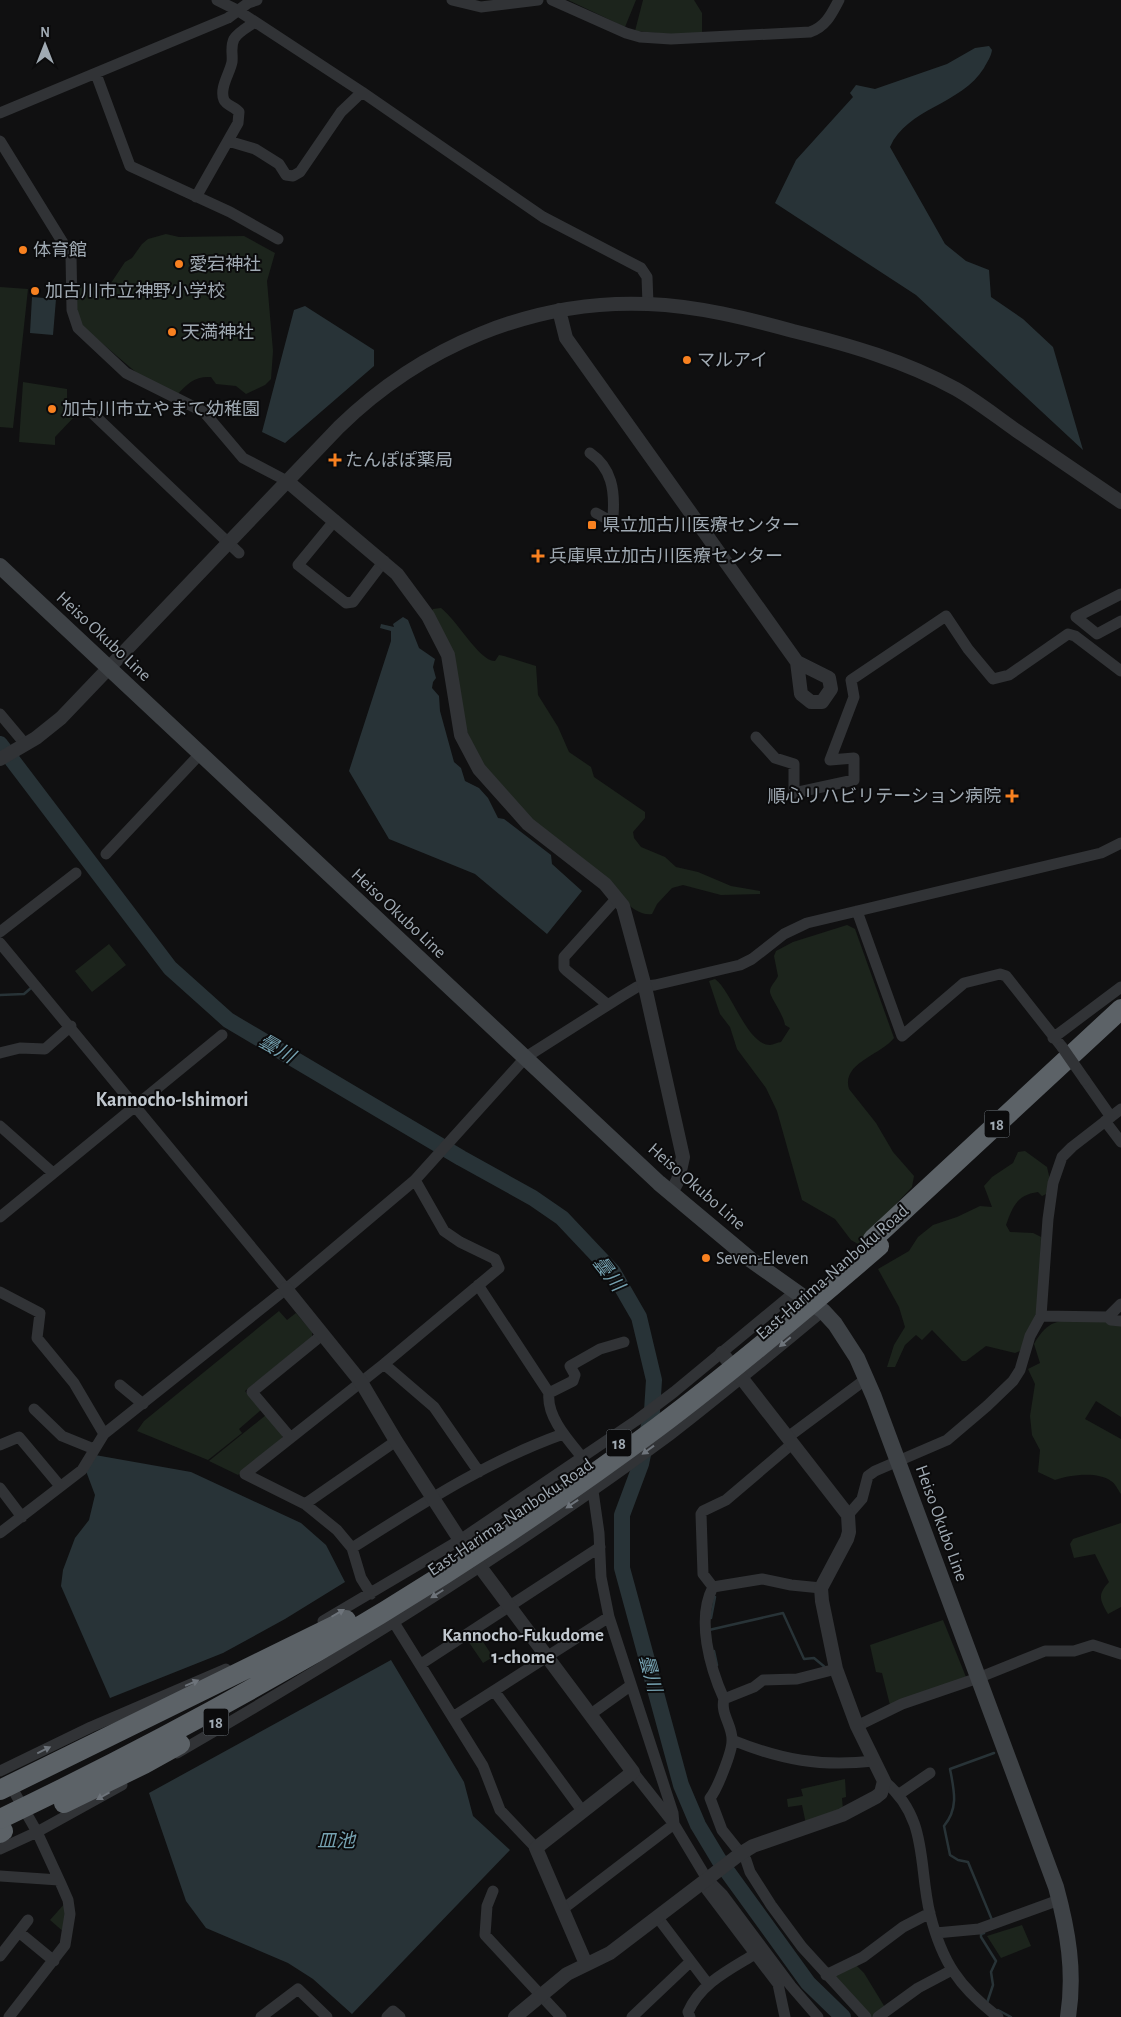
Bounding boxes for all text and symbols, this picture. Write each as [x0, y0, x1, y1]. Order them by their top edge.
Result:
north arrow [20, 20, 70, 70]
text: N [40, 26, 50, 40]
place label: 体育館 [33, 241, 87, 260]
marker: 体育館 [17, 244, 29, 256]
place label: 愛宕神社 [189, 255, 261, 274]
marker: 愛宕神社 [173, 258, 185, 270]
place label: 加古川市立神野小学校 [45, 281, 225, 301]
marker: 加古川市立神野小学校 [29, 285, 41, 297]
place label: 天満神社 [182, 323, 254, 342]
marker: 天満神社 [166, 326, 178, 338]
place label: マルアイ [697, 351, 768, 370]
marker: マルアイ [681, 354, 693, 366]
place label: 加古川市立やまて幼稚園 [62, 399, 260, 419]
marker: 加古川市立やまて幼稚園 [46, 403, 58, 415]
place label: たんぽぽ薬局 [345, 451, 453, 470]
marker: たんぽぽ薬局 [329, 454, 341, 466]
place label: 県立加古川医療センター [602, 516, 800, 535]
marker: 県立加古川医療センター [586, 519, 598, 531]
place label: 兵庫県立加古川医療センター [549, 546, 783, 566]
marker: 兵庫県立加古川医療センター [531, 549, 545, 563]
street label: Heiso Okubo Line [52, 588, 154, 685]
place label: 順心リハビリテーション病院 [767, 786, 1001, 806]
marker: 順心リハビリテーション病院 [1005, 789, 1019, 803]
street label: Heiso Okubo Line [347, 865, 449, 962]
water label: 曇川 [255, 1031, 300, 1068]
district label: Kannocho-Ishimori [96, 1090, 248, 1110]
road number: 18 [984, 1110, 1010, 1138]
street label: Heiso Okubo Line [644, 1140, 748, 1234]
street label: East-Harima-Nanboku Road [753, 1202, 912, 1344]
place label: Seven-Eleven [716, 1250, 809, 1268]
water label: 曇川 [589, 1252, 629, 1296]
marker: Seven-Eleven [700, 1252, 712, 1264]
one-way arrow [779, 1337, 792, 1348]
road number: 18 [606, 1430, 632, 1456]
one-way arrow [641, 1445, 655, 1455]
street label: East-Harima-Nanboku Road [425, 1456, 597, 1580]
street label: Heiso Okubo Line [912, 1463, 970, 1584]
one-way arrow [566, 1499, 579, 1509]
one-way arrow [430, 1589, 443, 1598]
one-way arrow [332, 1608, 345, 1617]
district label: Kannocho-Fukudome 1-chome [442, 1626, 604, 1667]
water label: 曇川 [635, 1652, 665, 1696]
one-way arrow [185, 1679, 200, 1687]
road number: 18 [204, 1708, 228, 1735]
one-way arrow [37, 1746, 51, 1754]
one-way arrow [96, 1791, 110, 1800]
water label: 皿池 [317, 1831, 357, 1851]

